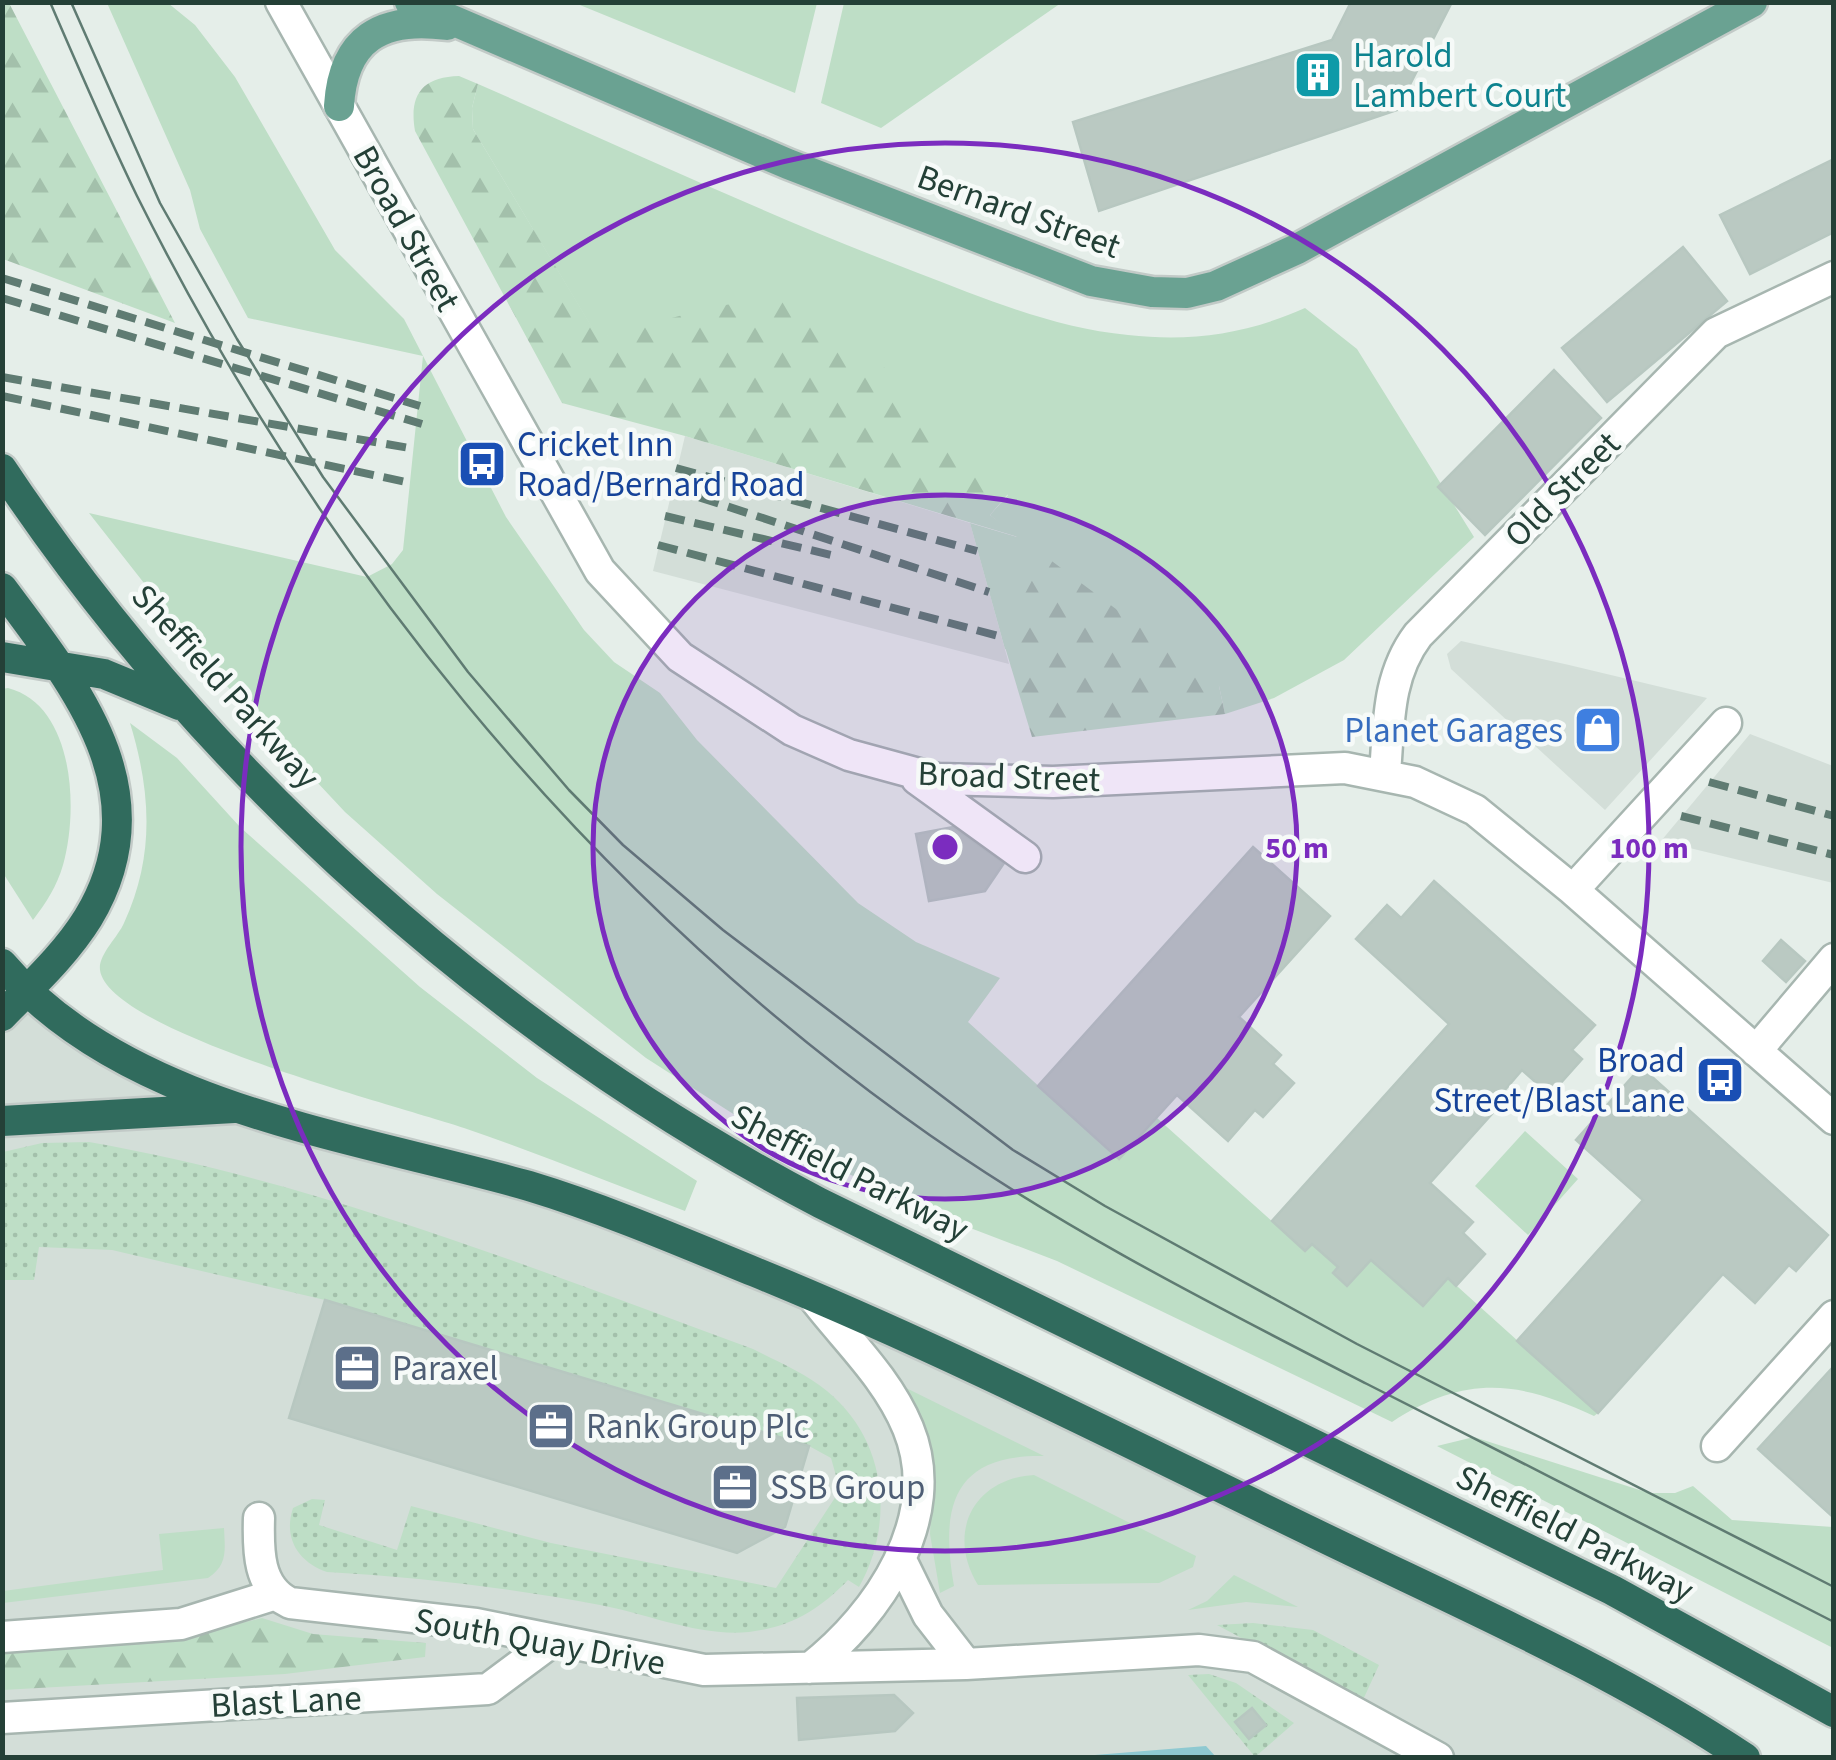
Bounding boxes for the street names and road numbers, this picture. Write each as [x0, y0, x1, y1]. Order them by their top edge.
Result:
street label: Broad Street [340, 137, 472, 321]
street label: Bernard Street [910, 152, 1127, 272]
street label: Old Street [1493, 420, 1632, 559]
street label: Sheffield Parkway [119, 573, 331, 800]
street label: Broad Street [917, 749, 1101, 805]
street label: Sheffield Parkway [722, 1091, 977, 1254]
street label: Sheffield Parkway [1447, 1452, 1702, 1615]
street label: South Quay Drive [411, 1595, 669, 1689]
street label: Blast Lane [209, 1673, 363, 1731]

